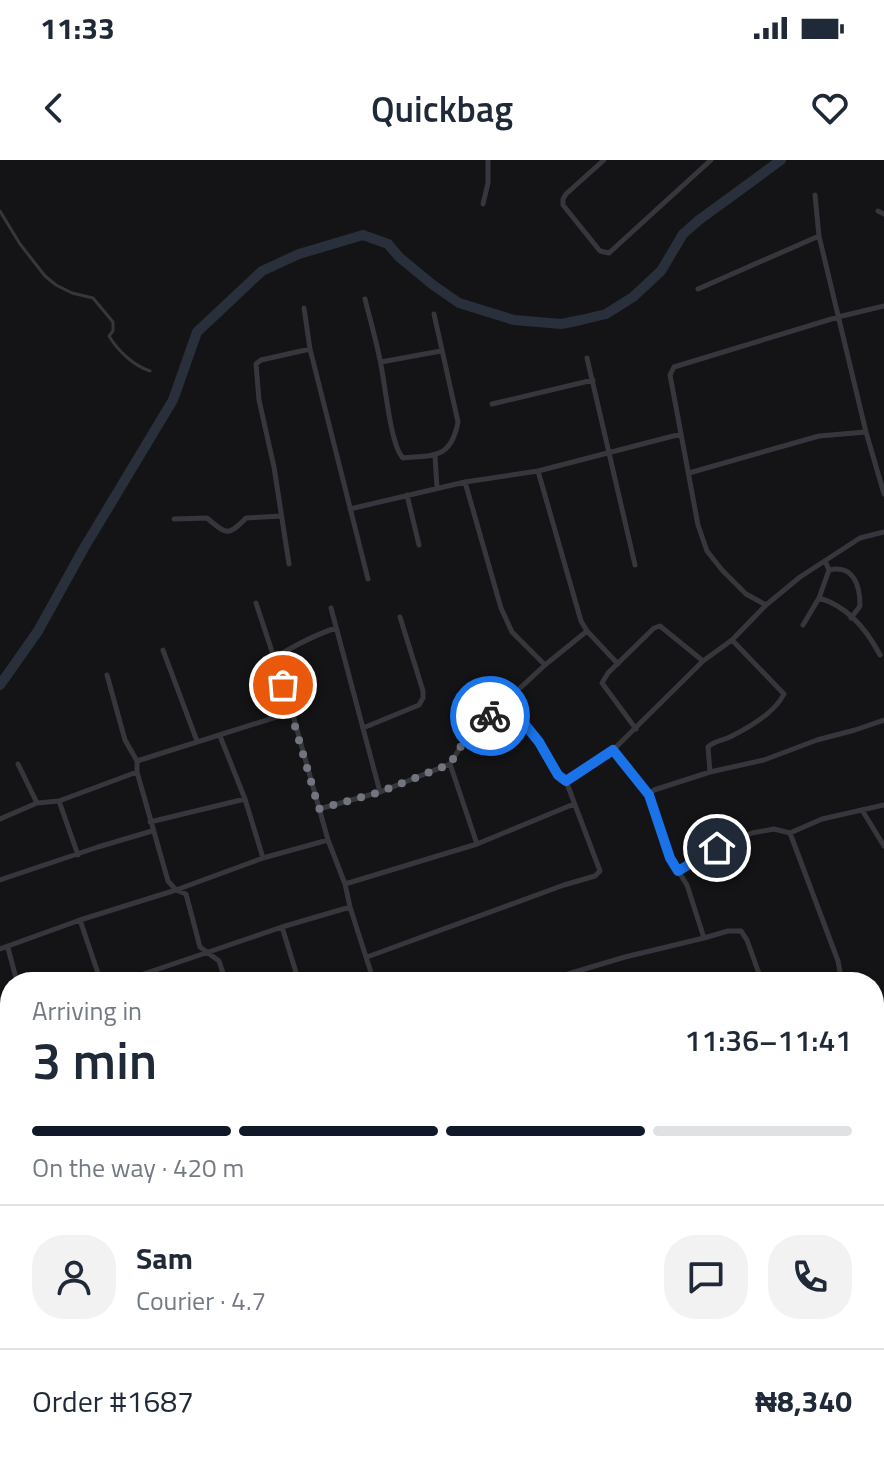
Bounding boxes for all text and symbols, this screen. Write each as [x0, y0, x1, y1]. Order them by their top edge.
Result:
text: 11:33 [40, 5, 115, 51]
text: Quickbag [371, 81, 513, 136]
icon: back [32, 86, 76, 130]
icon: heart [808, 86, 852, 130]
pin [249, 651, 317, 719]
icon: bag [261, 663, 305, 707]
courier [450, 676, 530, 756]
icon: bike [468, 694, 512, 738]
pin [683, 814, 751, 882]
icon: home [695, 826, 739, 870]
text: Arriving in [32, 991, 142, 1030]
text: 11:36–11:41 [685, 1017, 852, 1063]
text: 3 min [32, 1020, 157, 1099]
text: On the way · 420 m [32, 1148, 244, 1187]
button: person [32, 1235, 116, 1319]
text: Sam [136, 1235, 193, 1281]
button: chat [664, 1235, 748, 1319]
button: phone [768, 1235, 852, 1319]
text: Courier · 4.7 [136, 1281, 266, 1320]
text: Order #1687 [32, 1378, 194, 1424]
text: ₦8,340 [755, 1378, 852, 1424]

